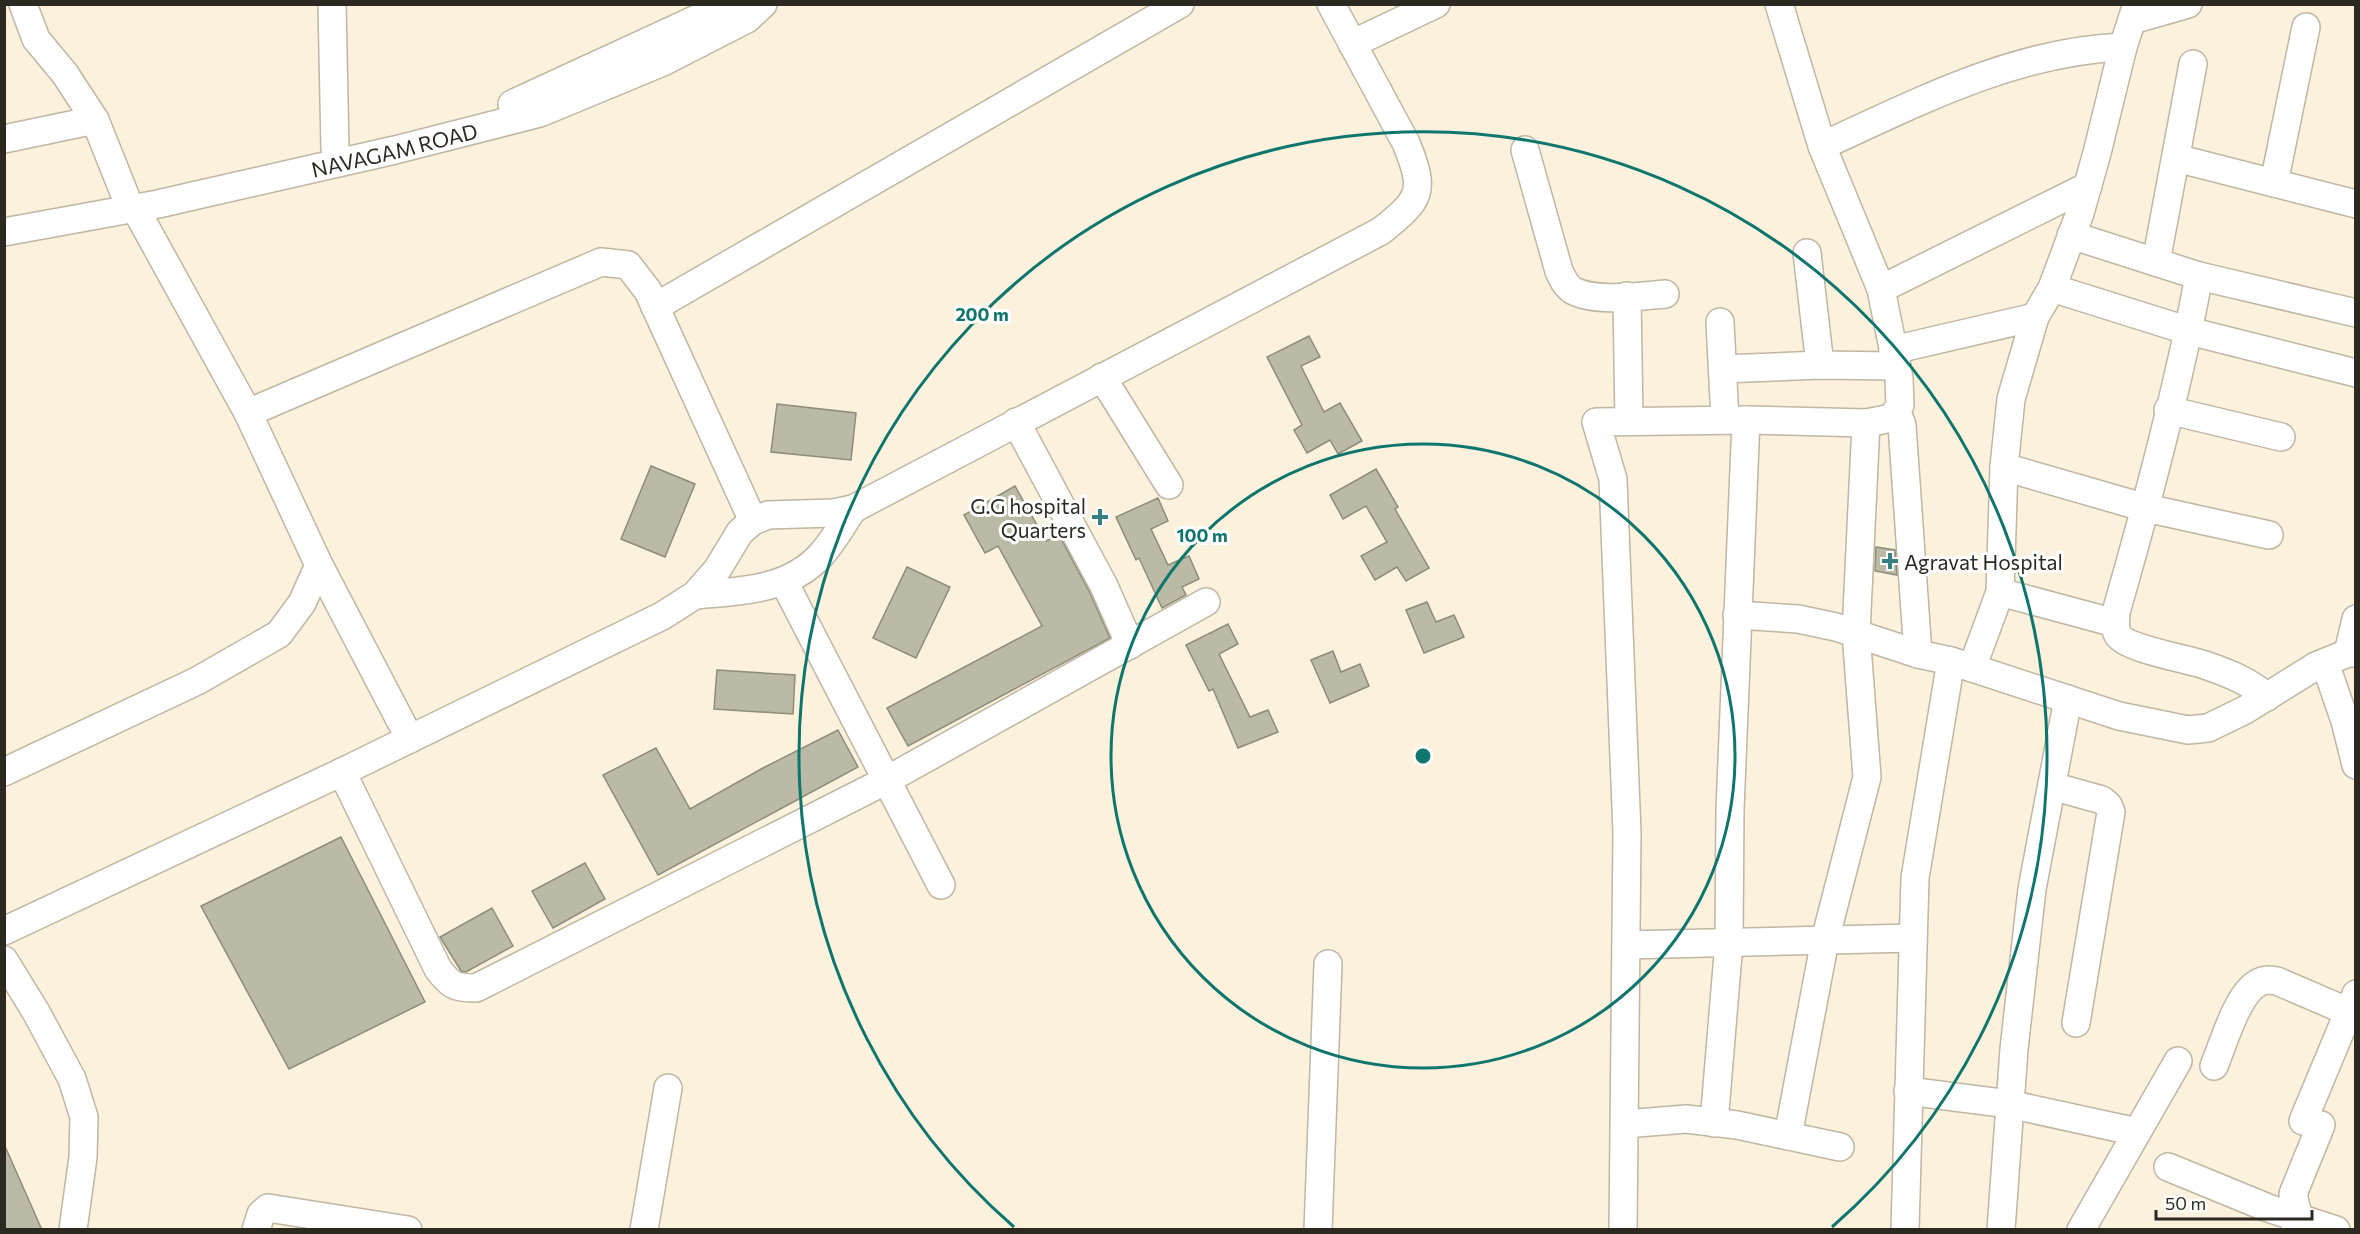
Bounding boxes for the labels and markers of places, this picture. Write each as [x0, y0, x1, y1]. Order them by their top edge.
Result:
place label: G.G hospital Quarters [970, 493, 1086, 542]
marker: G.G hospital Quarters [1091, 508, 1109, 526]
place label: Agravat Hospital [1904, 549, 2063, 574]
marker: Agravat Hospital [1881, 552, 1899, 570]
centre of rings [1413, 746, 1433, 766]

